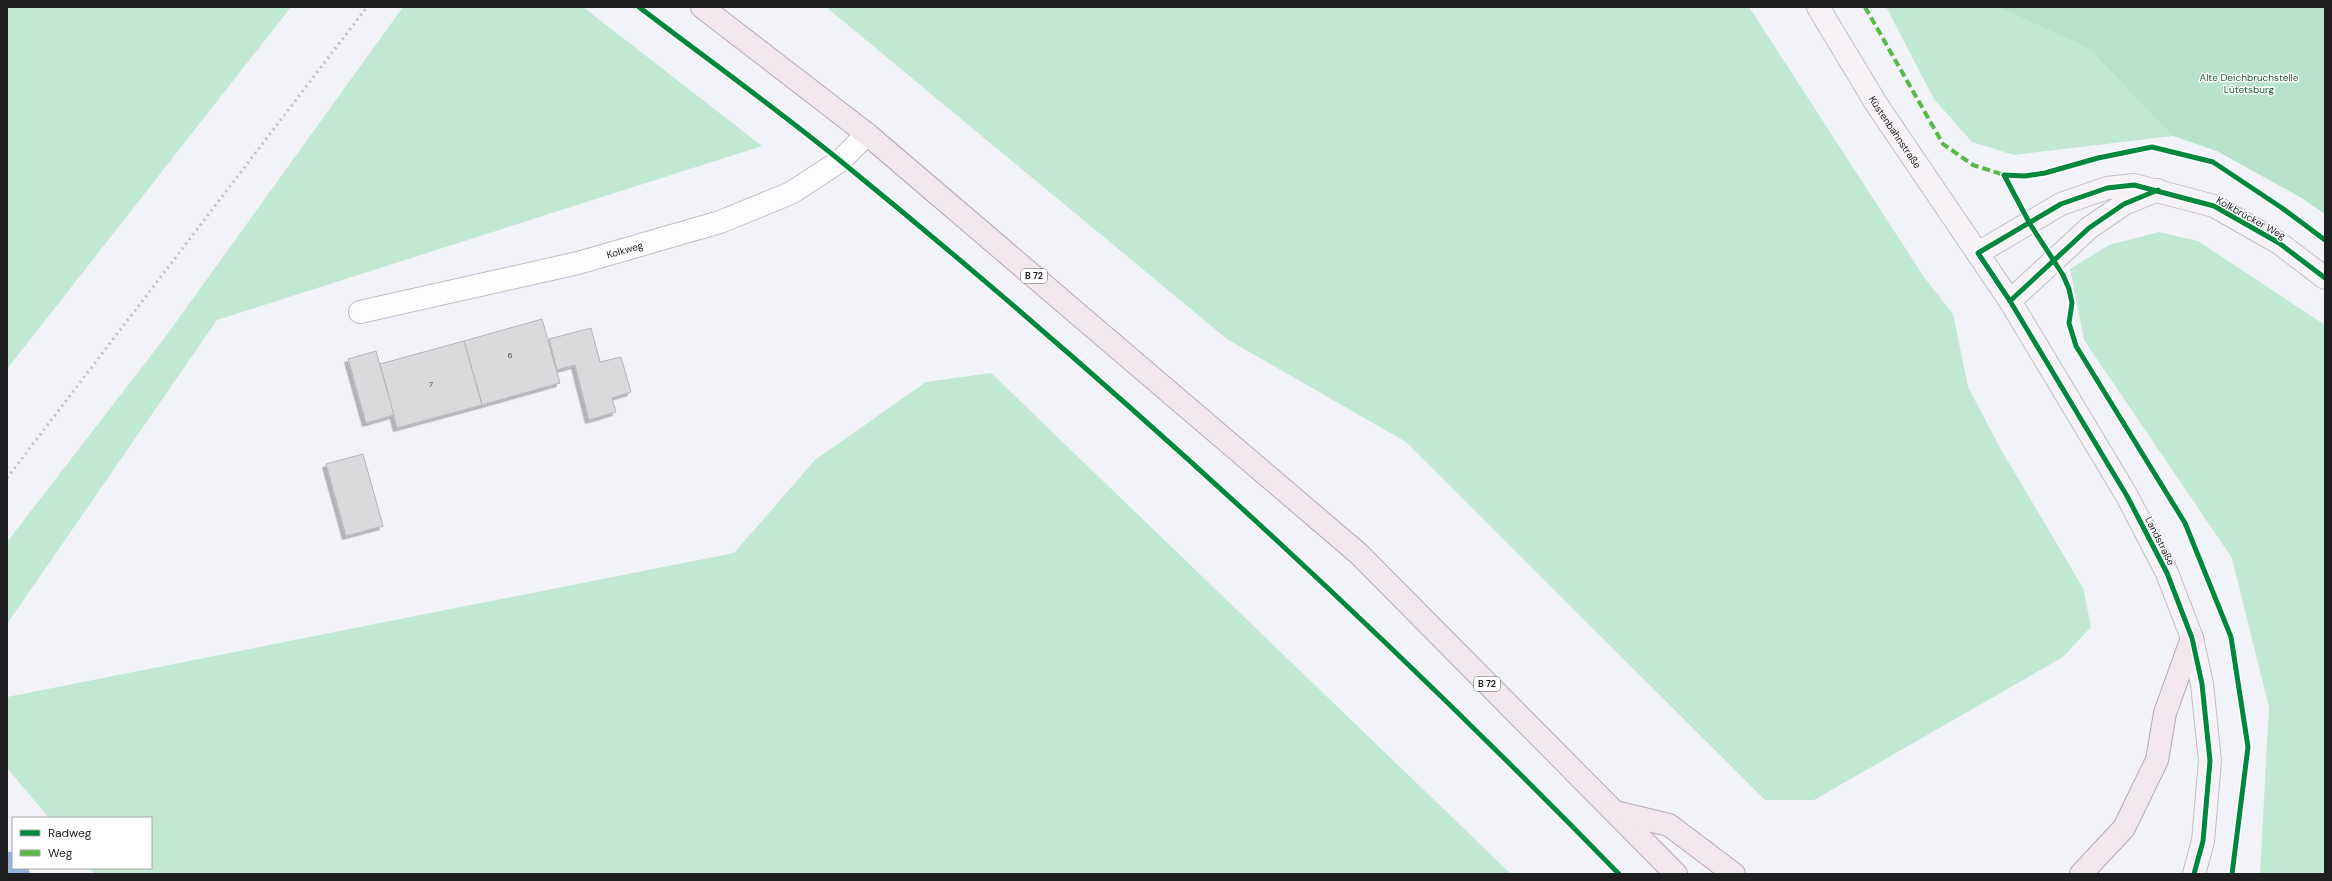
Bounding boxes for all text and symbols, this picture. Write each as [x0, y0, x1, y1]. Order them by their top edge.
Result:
park label: Alte Deichbruchstelle Lütetsburg [2200, 71, 2299, 96]
street label: Küstenbahnstraße [1866, 93, 1925, 171]
street label: Kolkbrücker Weg [2214, 194, 2288, 243]
street label: Kolkweg [605, 238, 645, 261]
road number: B 72 [1021, 269, 1047, 283]
house number: 6 [507, 350, 513, 360]
house number: 7 [429, 379, 433, 389]
street label: Landstraße [2142, 515, 2178, 568]
road number: B 72 [1474, 677, 1500, 691]
legend [12, 817, 152, 869]
text: Radweg [48, 825, 92, 841]
text: Weg [48, 845, 73, 861]

